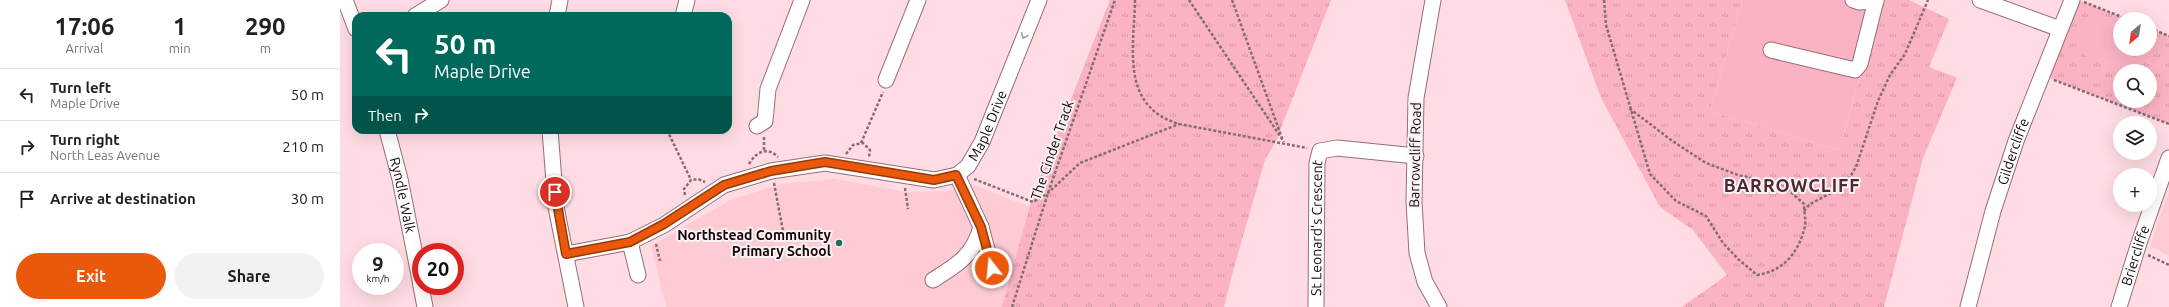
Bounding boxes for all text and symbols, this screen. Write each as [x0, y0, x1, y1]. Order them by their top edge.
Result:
north arrow [2113, 12, 2157, 56]
map controls [2113, 12, 2157, 212]
text: 17:06 [54, 13, 114, 40]
text: 1 [173, 13, 186, 40]
text: 290 [245, 13, 286, 40]
icon: left [368, 28, 420, 80]
text: 50 m [434, 28, 496, 59]
one-way arrow [1021, 33, 1029, 40]
text: Arrival [65, 41, 103, 55]
text: min [169, 41, 191, 55]
text: m [260, 41, 271, 55]
text: Maple Drive [434, 61, 531, 81]
button: search [2113, 64, 2157, 108]
text: Turn left [50, 79, 111, 96]
icon: left [16, 84, 38, 106]
text: 50 m [291, 86, 324, 103]
street label: Maple Drive [965, 88, 1010, 164]
text: Maple Drive [50, 96, 120, 110]
street label: The Cinder Track [1027, 98, 1077, 202]
street label: Barrowcliff Road [1406, 102, 1424, 208]
icon: right [410, 104, 432, 126]
text: Then [368, 107, 402, 124]
street label: Gildercliffe [1994, 116, 2032, 187]
button: layers [2113, 116, 2157, 160]
text: Turn right [50, 131, 120, 148]
icon: right [16, 136, 38, 158]
text: 210 m [282, 138, 324, 155]
text: North Leas Avenue [50, 148, 160, 162]
street label: Ryndle Walk [387, 156, 418, 234]
street label: St Leonard's Crescent [1308, 158, 1326, 296]
button: + [2113, 168, 2157, 212]
pin [538, 175, 572, 209]
district label: BARROWCLIFF [1724, 175, 1860, 195]
icon: arrive [544, 181, 566, 203]
icon: arrive [16, 188, 38, 210]
text: Arrive at destination [50, 190, 196, 207]
text: 30 m [291, 190, 324, 207]
street label: Briercliffe [2118, 223, 2153, 288]
place label: Northstead Community Primary School [677, 227, 832, 259]
marker: Northstead Community Primary School [834, 238, 844, 248]
speed limit sign: 20 [412, 243, 464, 295]
position arrow [971, 247, 1013, 289]
text: 9 [372, 252, 384, 275]
button: Exit [16, 253, 166, 299]
button: Share [174, 253, 324, 299]
text: km/h [366, 273, 390, 284]

